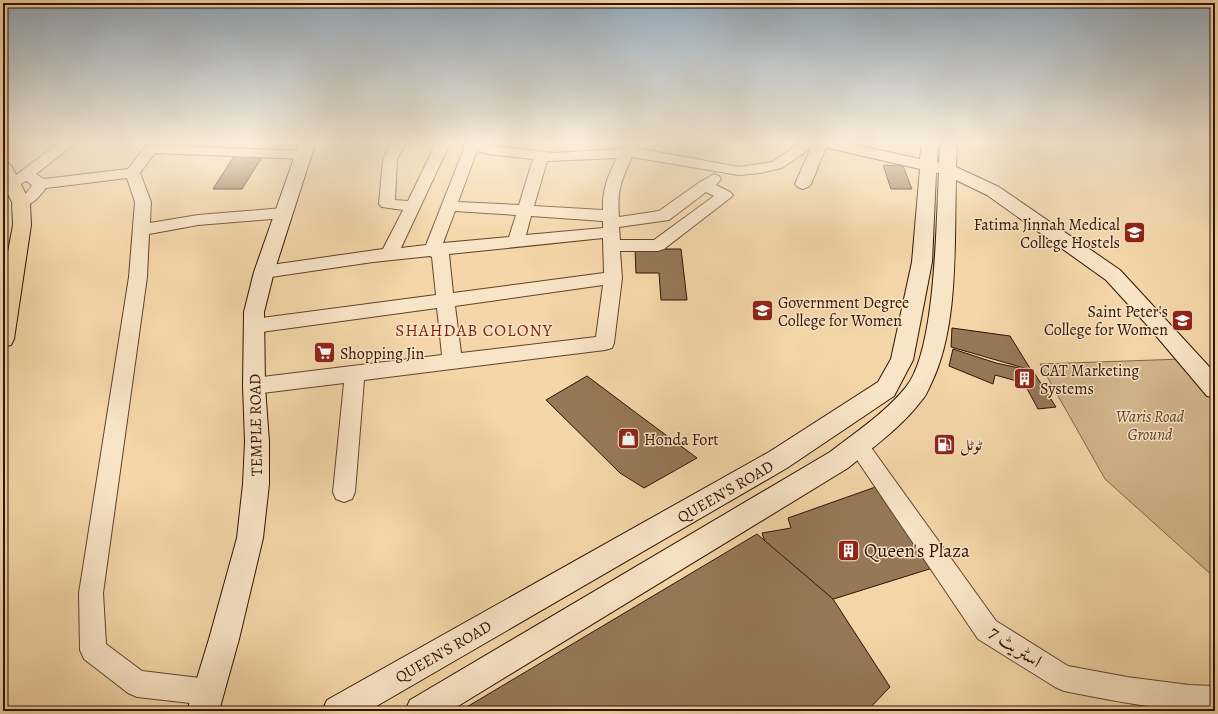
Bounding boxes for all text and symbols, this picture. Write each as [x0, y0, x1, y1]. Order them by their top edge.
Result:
place label: Fatima Jinnah Medical College Hostels [974, 214, 1120, 254]
school or university icon: Fatima Jinnah Medical College Hostels [1122, 220, 1148, 246]
place label: Government Degree College for Women [778, 292, 909, 332]
school or university icon: Government Degree College for Women [749, 298, 775, 324]
place label: Saint Peter's College for Women [1044, 301, 1168, 341]
school or university icon: Saint Peter's College for Women [1170, 307, 1196, 333]
district label: SHAHDAB COLONY [395, 319, 553, 342]
supermarket icon: Shopping Jin [312, 340, 338, 366]
place label: Shopping Jin [340, 343, 425, 365]
place label: CAT Marketing Systems [1040, 360, 1139, 400]
building icon: CAT Marketing Systems [1011, 366, 1037, 392]
street label: TEMPLE ROAD [244, 374, 268, 476]
park label: Waris Road Ground [1116, 406, 1185, 446]
shop icon: Honda Fort [616, 426, 642, 452]
place label: Honda Fort [644, 429, 719, 451]
fuel station icon: ٹوٹل [932, 431, 958, 457]
place label: ٹوٹل [960, 434, 983, 456]
street label: QUEEN'S ROAD [673, 455, 778, 528]
building icon: Queen's Plaza [835, 537, 861, 563]
place label: Queen's Plaza [864, 538, 970, 564]
street label: QUEEN'S ROAD [391, 615, 496, 688]
street label: اسٹریٹ 7 [984, 620, 1047, 674]

